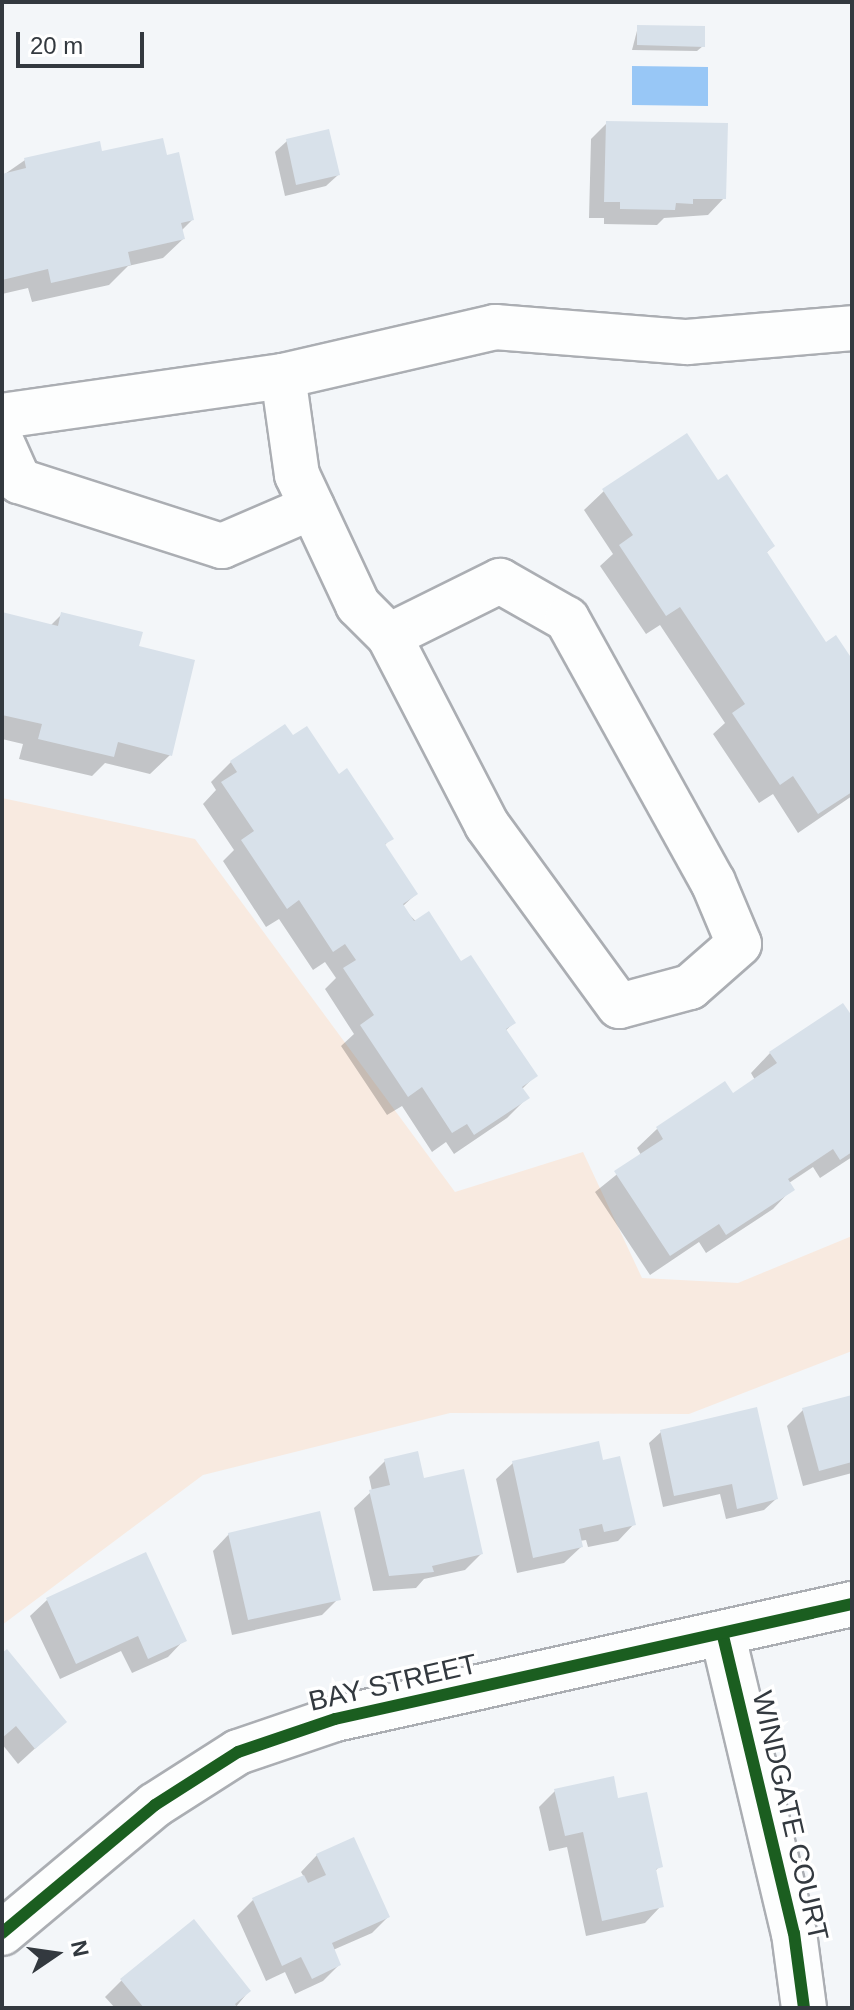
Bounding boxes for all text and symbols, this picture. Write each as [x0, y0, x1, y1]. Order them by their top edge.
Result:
scale bar [20, 16, 148, 66]
text: 20 m [30, 32, 83, 59]
street label: BAY STREET [305, 1647, 481, 1719]
street label: WINDGATE COURT [745, 1688, 835, 1944]
north arrow [16, 1914, 96, 1994]
text: N [66, 1938, 94, 1959]

